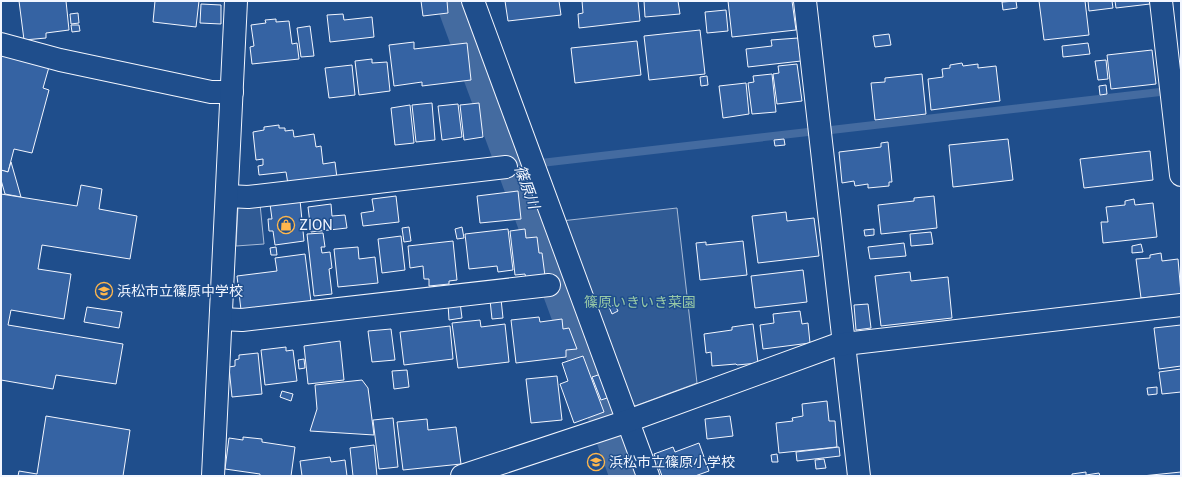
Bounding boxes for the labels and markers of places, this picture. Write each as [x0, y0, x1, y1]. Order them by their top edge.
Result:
shop icon: ZION [276, 215, 296, 235]
place label: ZION [299, 217, 333, 233]
school or university icon: 浜松市立篠原中学校 [94, 281, 114, 301]
place label: 浜松市立篠原中学校 [117, 283, 243, 299]
school or university icon: 浜松市立篠原小学校 [586, 452, 606, 472]
place label: 浜松市立篠原小学校 [609, 454, 735, 470]

